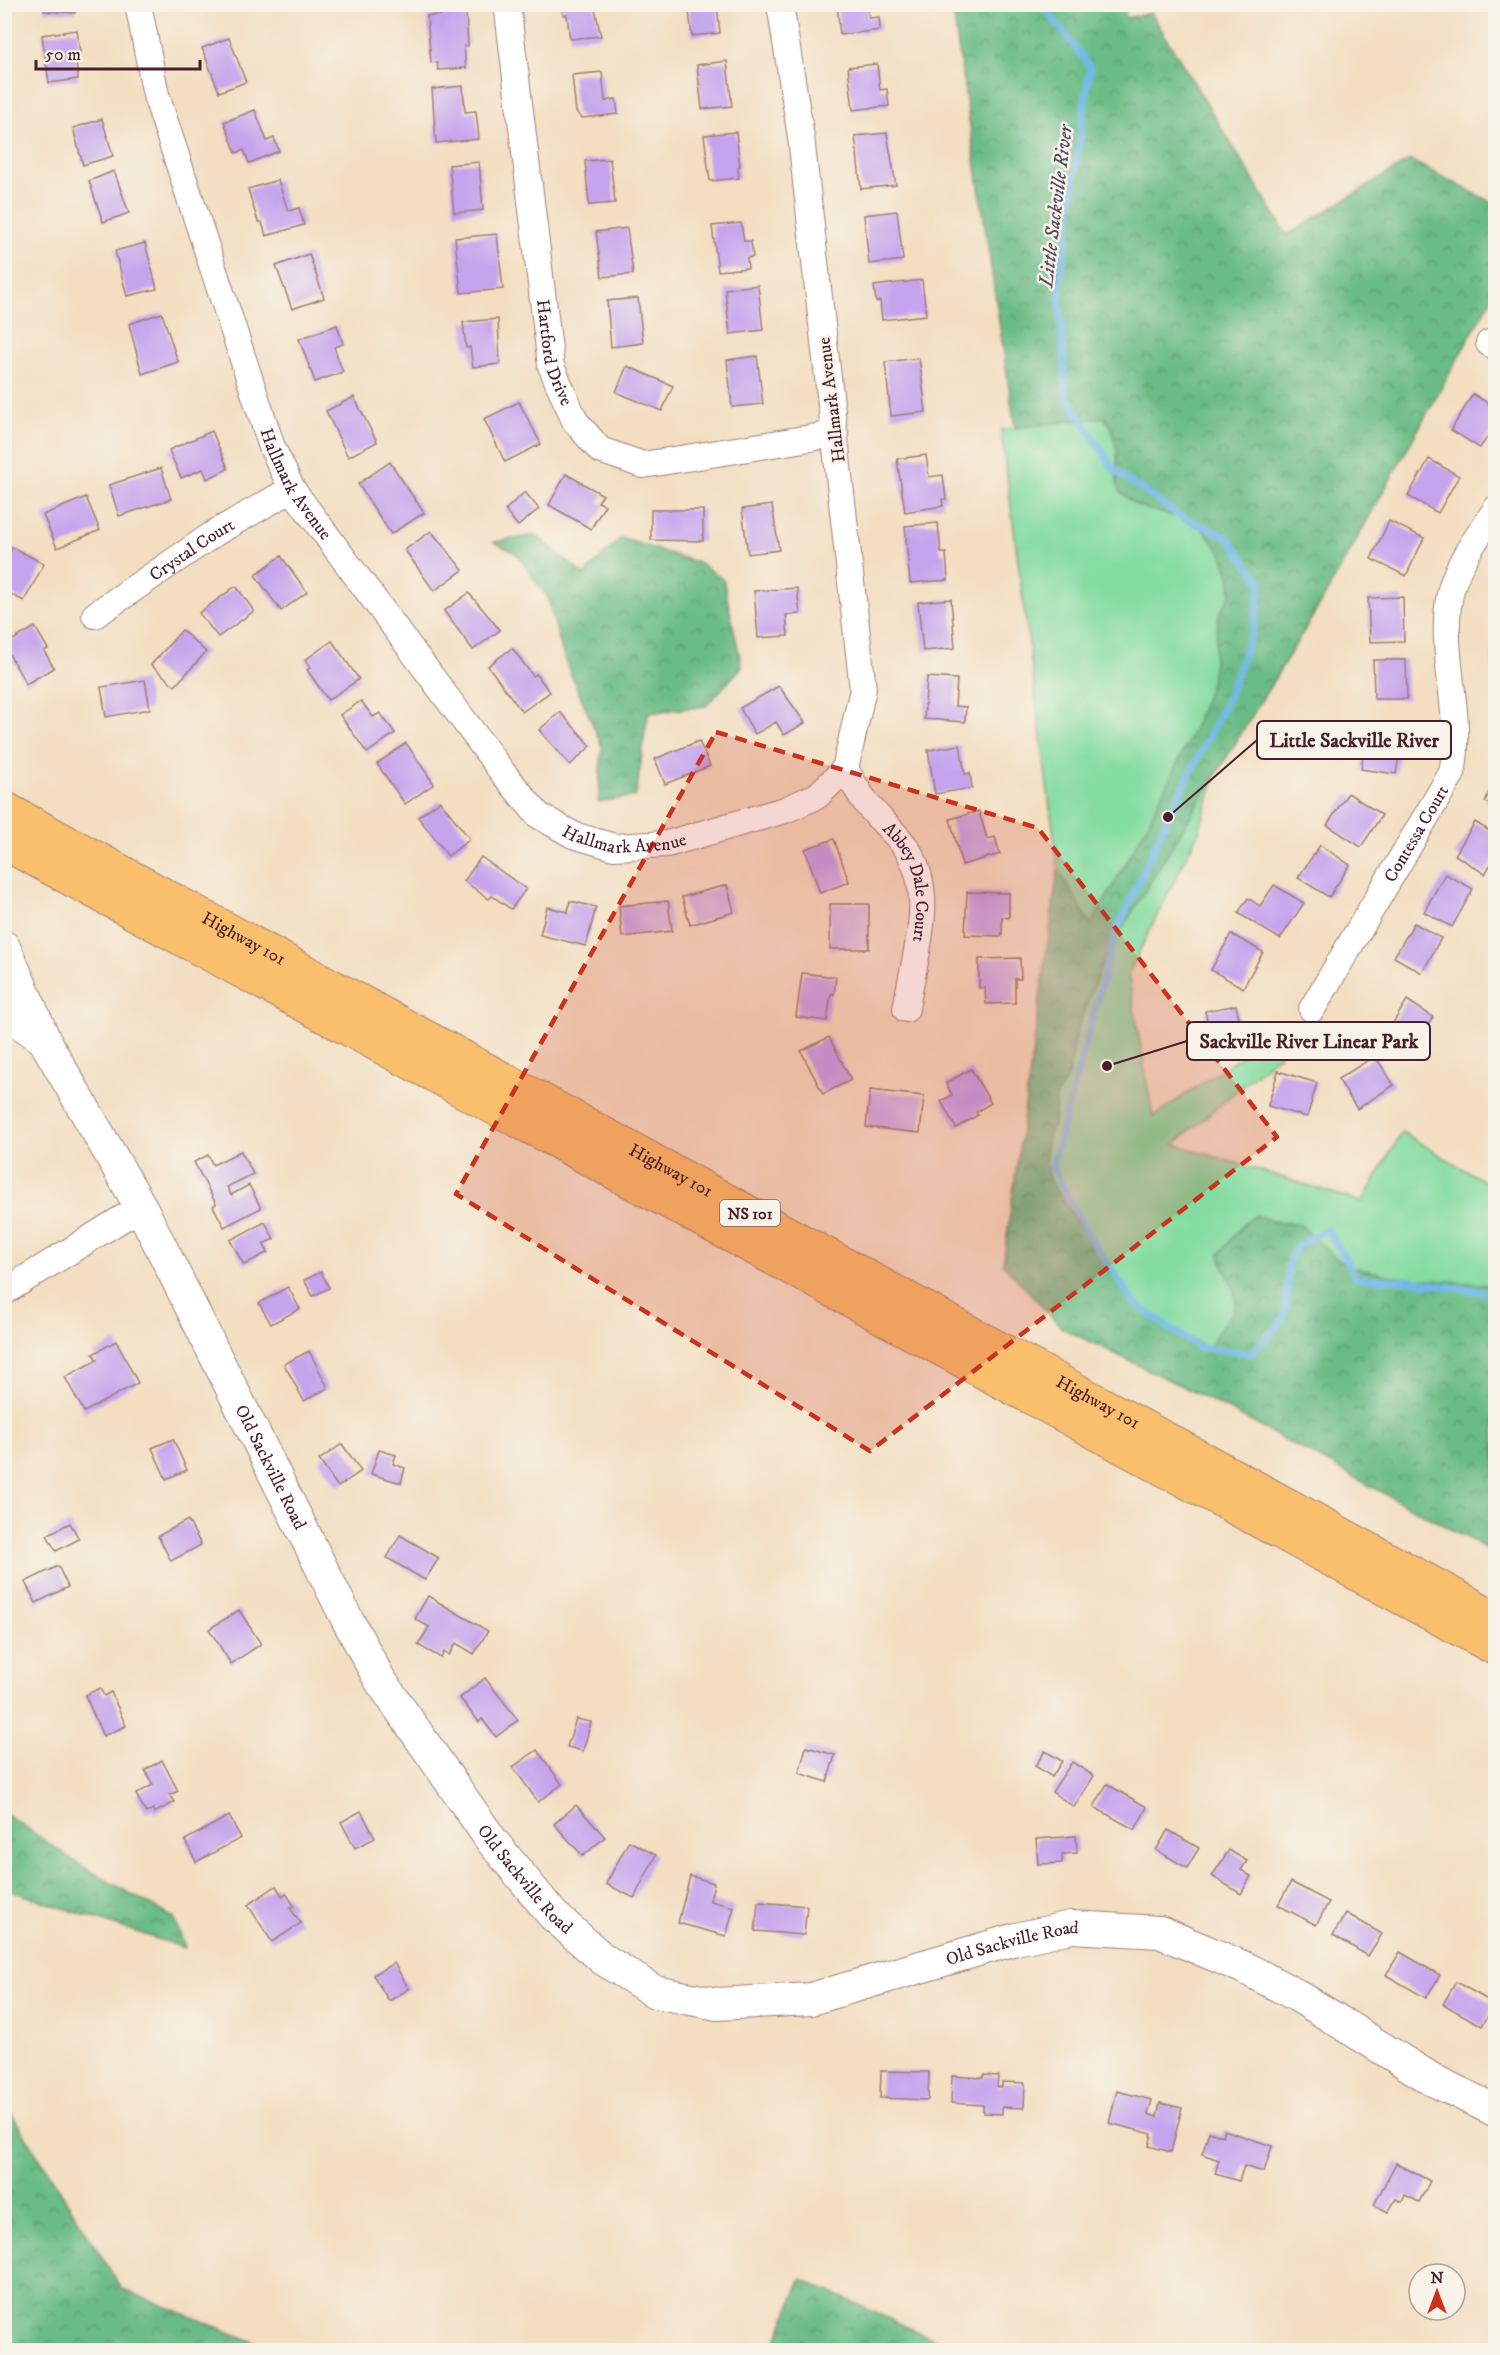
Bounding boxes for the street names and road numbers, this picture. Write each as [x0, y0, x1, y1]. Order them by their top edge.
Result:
street label: Hartford Drive [531, 298, 577, 409]
street label: Hallmark Avenue [813, 336, 851, 464]
street label: Hallmark Avenue [255, 425, 336, 544]
street label: Crystal Court [146, 514, 239, 586]
street label: Contessa Court [1380, 781, 1454, 886]
street label: Abbey Dale Court [878, 818, 932, 944]
street label: Hallmark Avenue [558, 821, 689, 859]
street label: Highway 101 [198, 907, 289, 971]
street label: Highway 101 [625, 1139, 716, 1203]
road number: NS 101 [720, 1200, 780, 1226]
street label: Highway 101 [1052, 1371, 1143, 1435]
street label: Old Sackville Road [230, 1401, 311, 1533]
street label: Old Sackville Road [472, 1821, 577, 1939]
street label: Old Sackville Road [943, 1917, 1079, 1971]

